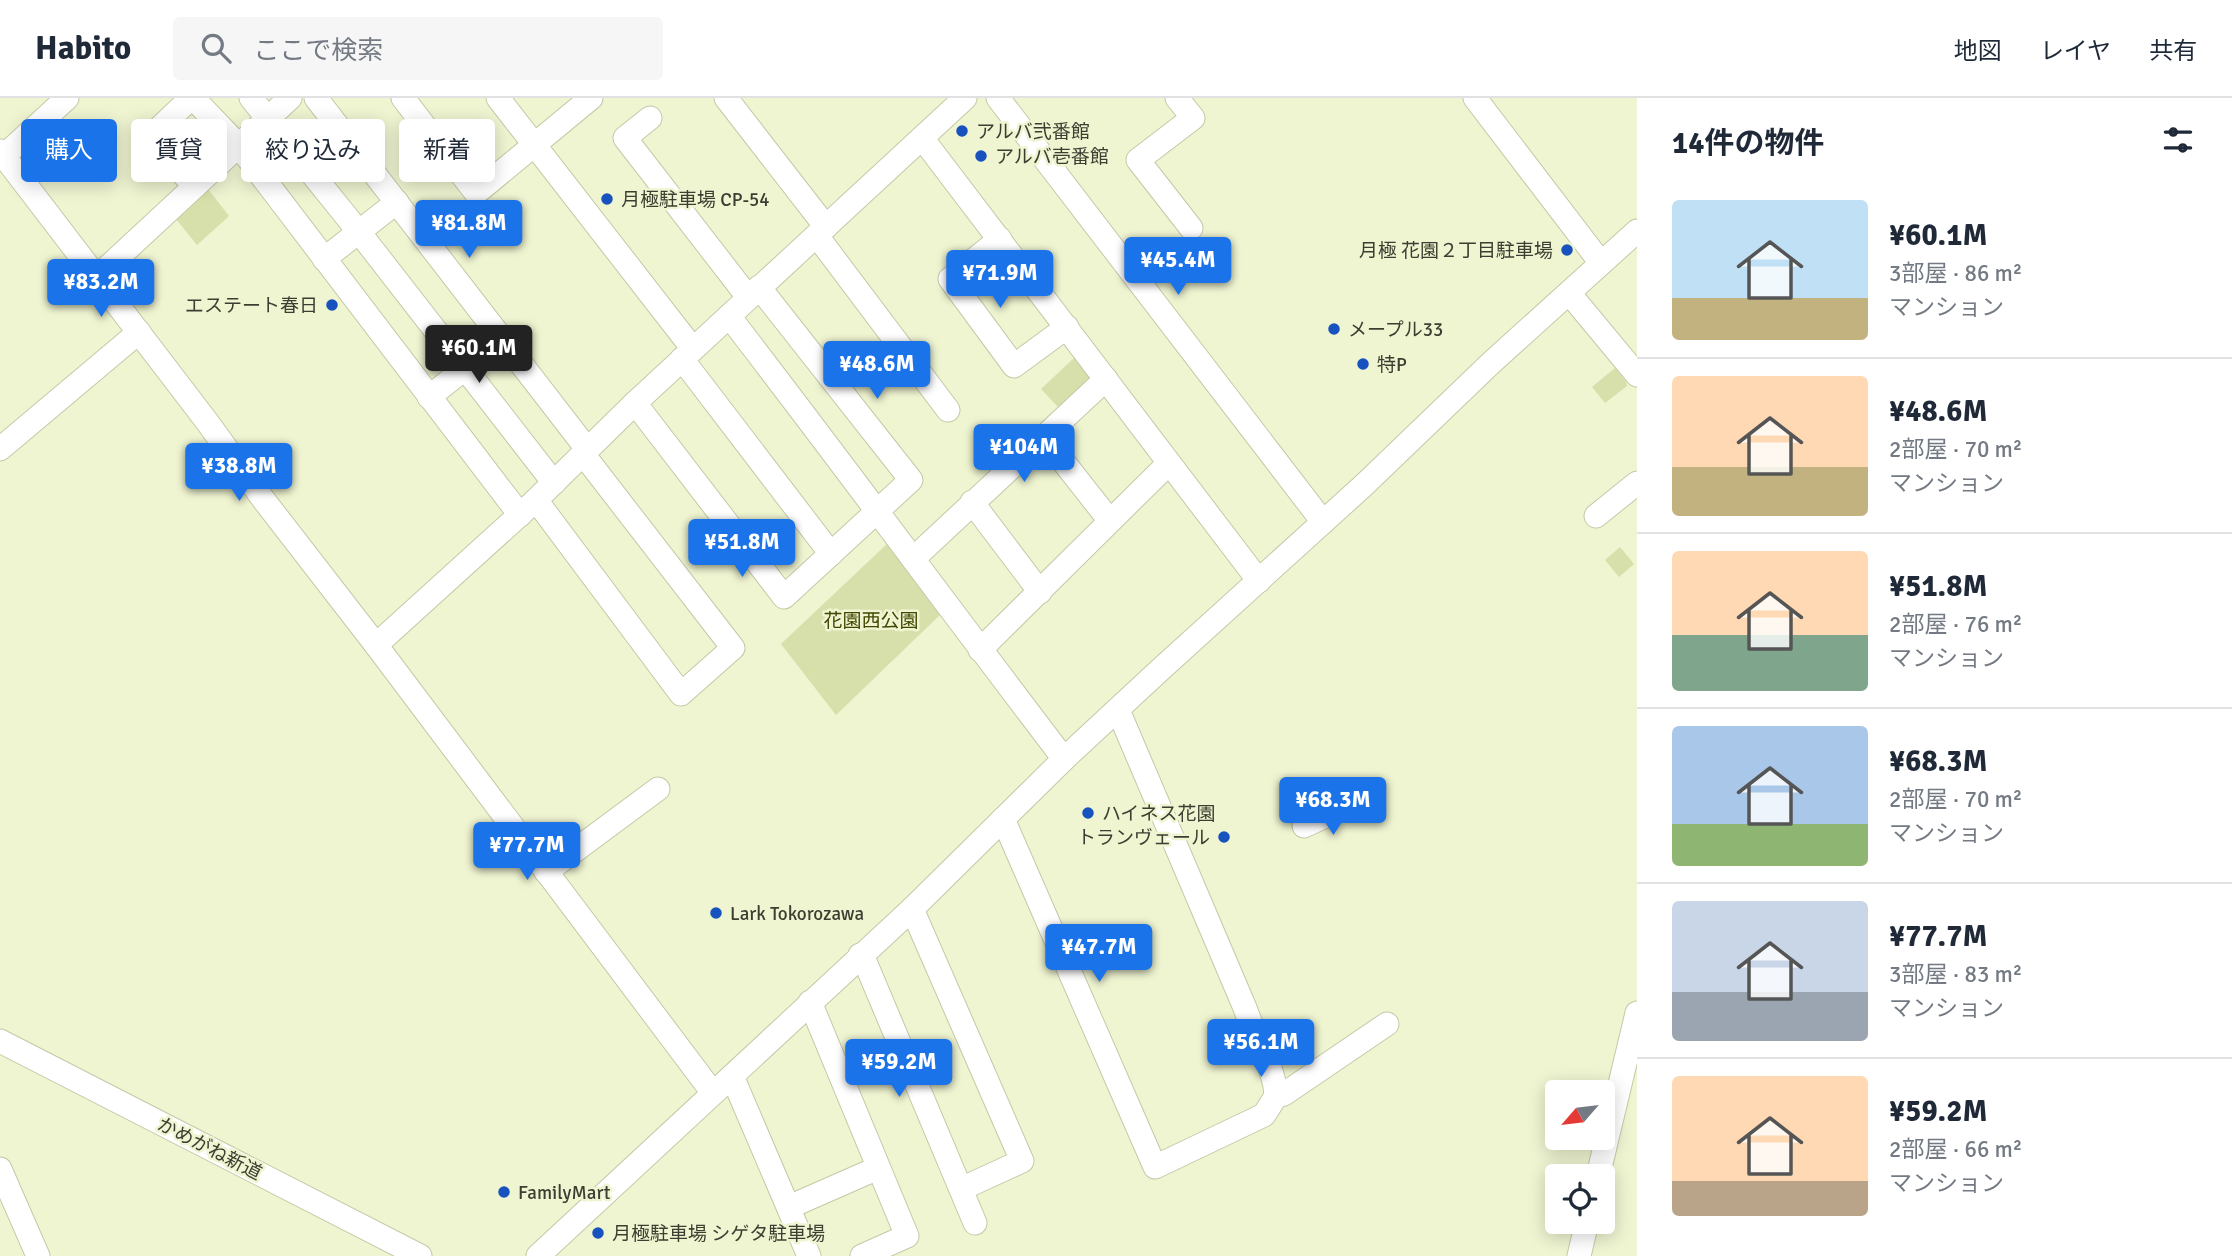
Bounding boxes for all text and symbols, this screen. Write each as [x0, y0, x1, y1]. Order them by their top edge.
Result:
search box [173, 17, 663, 80]
text: Habito [35, 28, 131, 69]
icon: search [197, 29, 235, 67]
text: ここで検索 [253, 35, 383, 67]
text: 地図 [1954, 36, 2002, 66]
text: レイヤ [2040, 36, 2111, 66]
text: 共有 [2149, 36, 2197, 66]
chip: 購入 [21, 119, 117, 182]
chip: 賃貸 [131, 119, 227, 182]
chip: 絞り込み [241, 119, 385, 182]
chip: 新着 [399, 119, 495, 182]
place label: アルバ弐番館 [976, 120, 1090, 144]
icon: filters [2159, 121, 2197, 159]
marker: アルバ弐番館 [954, 123, 970, 139]
text: 14件の物件 [1672, 125, 1824, 162]
place label: アルバ壱番館 [995, 145, 1109, 169]
marker: アルバ壱番館 [973, 148, 989, 164]
place label: 月極駐車場 CP-54 [621, 188, 770, 212]
marker: 月極駐車場 CP-54 [599, 191, 615, 207]
pin: ¥81.8M [412, 200, 526, 260]
text: ¥81.8M [431, 208, 507, 237]
text: ¥60.1M [1889, 217, 1987, 254]
icon: home [1728, 228, 1812, 312]
pin: ¥45.4M [1121, 238, 1235, 297]
place label: 月極 花園２丁目駐車場 [1359, 239, 1553, 263]
marker: 月極 花園２丁目駐車場 [1559, 242, 1575, 258]
text: ¥45.4M [1140, 245, 1216, 274]
pin: ¥71.9M [943, 250, 1057, 310]
text: ¥71.9M [962, 258, 1038, 287]
text: 3部屋 · 86 m² [1889, 259, 2022, 288]
pin: ¥83.2M [44, 260, 158, 319]
text: ¥83.2M [63, 267, 139, 296]
text: マンション [1889, 293, 2004, 322]
place label: エステート春日 [185, 294, 318, 318]
marker: エステート春日 [324, 297, 340, 313]
place label: メープル33 [1348, 318, 1443, 342]
marker: メープル33 [1326, 321, 1342, 337]
pin: ¥60.1M [422, 326, 536, 385]
text: ¥60.1M [441, 333, 517, 362]
pin: ¥48.6M [820, 342, 934, 401]
text: ¥48.6M [839, 349, 915, 378]
place label: 特P [1377, 353, 1407, 377]
marker: 特P [1355, 356, 1371, 372]
text: ¥48.6M [1889, 393, 1987, 430]
icon: home [1728, 404, 1812, 488]
pin: ¥104M [975, 424, 1073, 484]
text: ¥104M [990, 432, 1058, 461]
text: 2部屋 · 70 m² [1889, 435, 2022, 464]
pin: ¥38.8M [182, 444, 296, 503]
text: ¥38.8M [201, 451, 277, 480]
text: マンション [1889, 469, 2004, 498]
pin: ¥51.8M [685, 519, 799, 579]
text: ¥51.8M [704, 527, 780, 556]
text: ¥51.8M [1889, 568, 1987, 605]
icon: home [1728, 579, 1812, 663]
park label: 花園西公園 [823, 609, 919, 633]
text: 2部屋 · 76 m² [1889, 610, 2022, 639]
text: マンション [1889, 644, 2004, 673]
text: ¥68.3M [1889, 743, 1987, 780]
icon: home [1728, 754, 1812, 838]
pin: ¥68.3M [1276, 778, 1390, 837]
text: ¥68.3M [1295, 785, 1371, 814]
text: 2部屋 · 70 m² [1889, 785, 2022, 814]
place label: ハイネス花園 [1102, 802, 1216, 826]
marker: ハイネス花園 [1080, 805, 1096, 821]
text: マンション [1889, 819, 2004, 848]
pin: ¥77.7M [470, 822, 584, 882]
place label: トランヴェール [1077, 826, 1210, 850]
marker: トランヴェール [1216, 829, 1232, 845]
text: ¥77.7M [489, 830, 565, 859]
place label: Lark Tokorozawa [730, 902, 864, 926]
marker: Lark Tokorozawa [708, 905, 724, 921]
text: ¥77.7M [1889, 918, 1987, 955]
pin: ¥47.7M [1042, 924, 1156, 984]
icon: home [1728, 929, 1812, 1013]
text: ¥47.7M [1061, 932, 1137, 961]
text: 3部屋 · 83 m² [1889, 960, 2022, 989]
text: マンション [1889, 994, 2004, 1023]
pin: ¥56.1M [1204, 1020, 1318, 1079]
text: ¥56.1M [1223, 1027, 1299, 1056]
pin: ¥59.2M [842, 1040, 956, 1099]
text: ¥59.2M [861, 1047, 937, 1076]
north arrow [1545, 1080, 1615, 1150]
map controls [1545, 1080, 1615, 1234]
text: ¥59.2M [1889, 1093, 1987, 1130]
icon: home [1728, 1104, 1812, 1188]
street label: かめがね新道 [153, 1112, 266, 1185]
text: 2部屋 · 66 m² [1889, 1135, 2022, 1164]
button: locate [1545, 1164, 1615, 1234]
text: マンション [1889, 1169, 2004, 1198]
place label: FamilyMart [518, 1181, 611, 1205]
marker: FamilyMart [496, 1184, 512, 1200]
place label: 月極駐車場 シゲタ駐車場 [612, 1222, 825, 1246]
marker: 月極駐車場 シゲタ駐車場 [590, 1225, 606, 1241]

